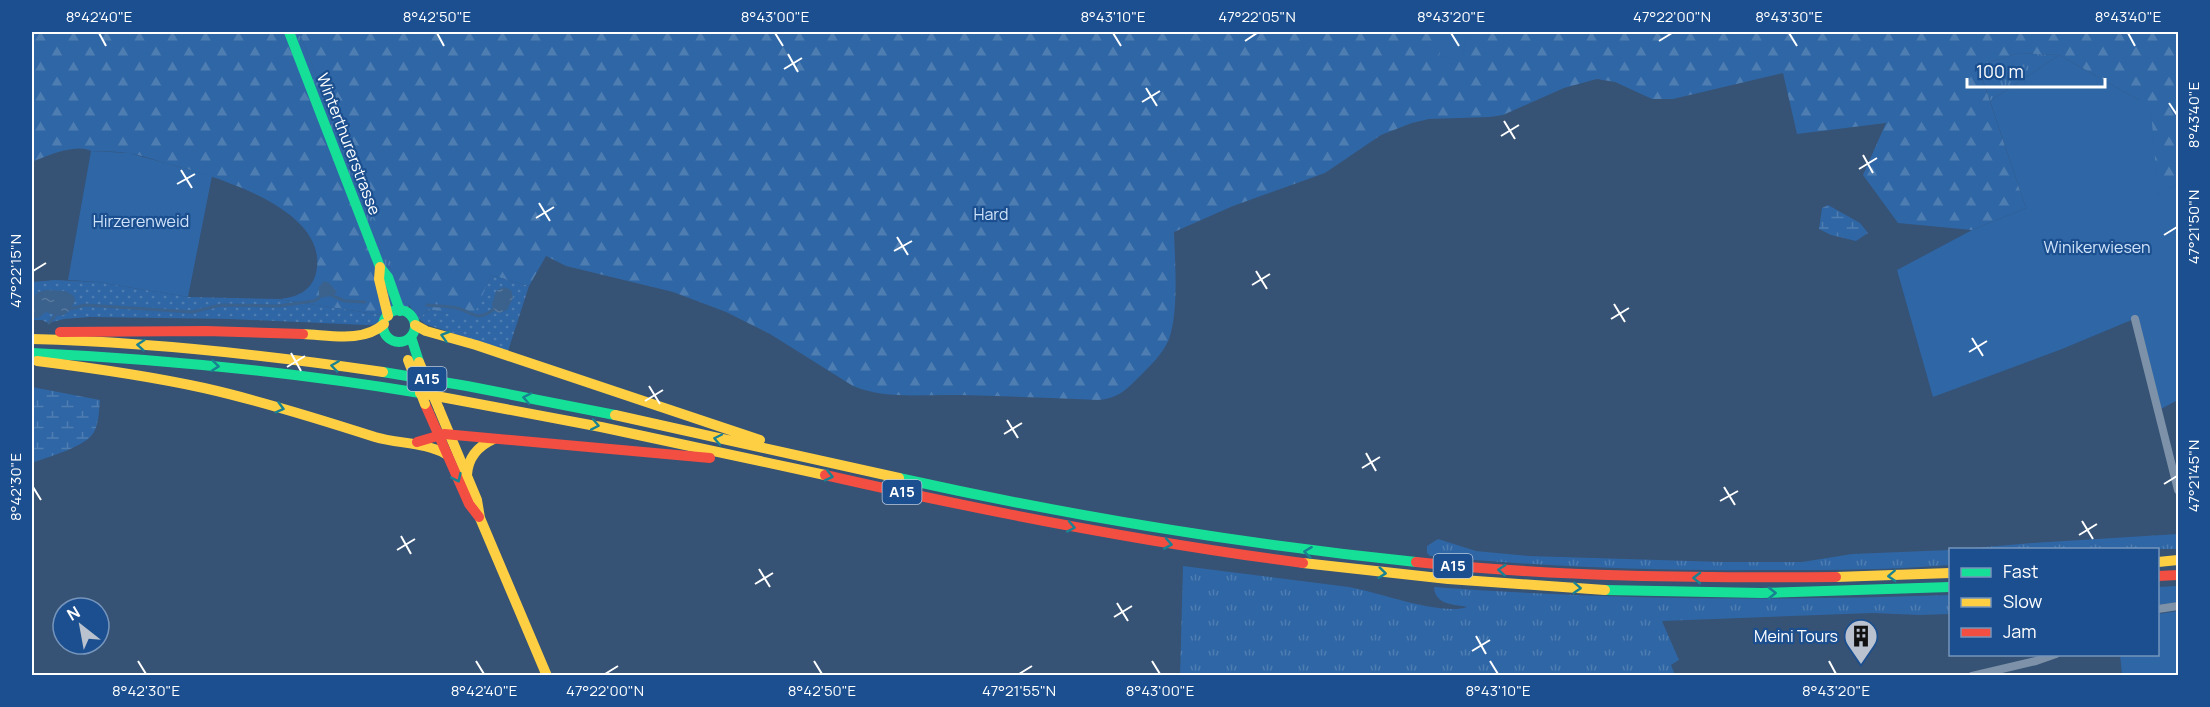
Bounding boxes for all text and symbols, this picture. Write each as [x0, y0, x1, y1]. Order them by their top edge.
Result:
text: 8°42'40"E [66, 6, 132, 27]
text: 8°42'50"E [403, 6, 471, 27]
text: 8°43'00"E [741, 6, 809, 27]
text: 8°43'10"E [1080, 6, 1146, 27]
text: 47°22'05"N [1218, 6, 1296, 27]
text: 8°43'20"E [1417, 6, 1485, 27]
text: 47°22'00"N [1633, 6, 1711, 27]
text: 8°43'30"E [1755, 6, 1823, 27]
text: 8°43'40"E [2095, 6, 2161, 27]
scale bar [1967, 51, 2105, 89]
text: 100 m [1976, 59, 2024, 83]
street label: Winterthurerstrasse [312, 70, 386, 218]
text: 8°43'40"E [2183, 82, 2204, 148]
text: 47°21'50"N [2183, 190, 2204, 264]
park label: Hard [974, 203, 1008, 225]
park label: Hirzerenweid [93, 210, 189, 232]
text: 47°22'15"N [5, 234, 26, 308]
park label: Winikerwiesen [2044, 236, 2150, 258]
one-way arrow [440, 331, 451, 343]
one-way arrow [136, 339, 146, 352]
one-way arrow [211, 359, 220, 372]
one-way arrow [330, 360, 339, 372]
road number: A15 [408, 367, 446, 391]
one-way arrow [523, 392, 533, 405]
one-way arrow [275, 400, 285, 413]
one-way arrow [589, 418, 599, 431]
one-way arrow [713, 433, 723, 446]
text: 47°21'45"N [2183, 440, 2204, 512]
text: 8°42'30"E [5, 453, 26, 521]
one-way arrow [823, 469, 833, 482]
one-way arrow [450, 472, 462, 483]
road number: A15 [882, 480, 922, 504]
one-way arrow [1066, 520, 1076, 533]
one-way arrow [1164, 538, 1173, 550]
one-way arrow [1304, 546, 1313, 558]
legend [1949, 548, 2159, 656]
road number: A15 [1434, 554, 1472, 578]
text: Fast [2003, 559, 2038, 583]
one-way arrow [1498, 564, 1507, 577]
one-way arrow [1378, 566, 1387, 579]
one-way arrow [1888, 569, 1897, 582]
one-way arrow [1693, 572, 1702, 584]
one-way arrow [1572, 581, 1581, 594]
one-way arrow [1767, 587, 1776, 599]
text: Slow [2003, 589, 2043, 613]
north arrow [51, 596, 111, 656]
text: N [63, 601, 84, 626]
building icon: Meini Tours [1843, 618, 1879, 665]
text: Jam [2003, 619, 2037, 643]
place label: Meini Tours [1754, 625, 1838, 647]
text: 8°42'30"E [112, 680, 180, 701]
text: 8°42'40"E [451, 680, 517, 701]
text: 47°22'00"N [566, 680, 644, 701]
text: 8°42'50"E [788, 680, 856, 701]
text: 47°21'55"N [982, 680, 1056, 701]
text: 8°43'00"E [1126, 680, 1194, 701]
text: 8°43'10"E [1465, 680, 1531, 701]
text: 8°43'20"E [1802, 680, 1870, 701]

